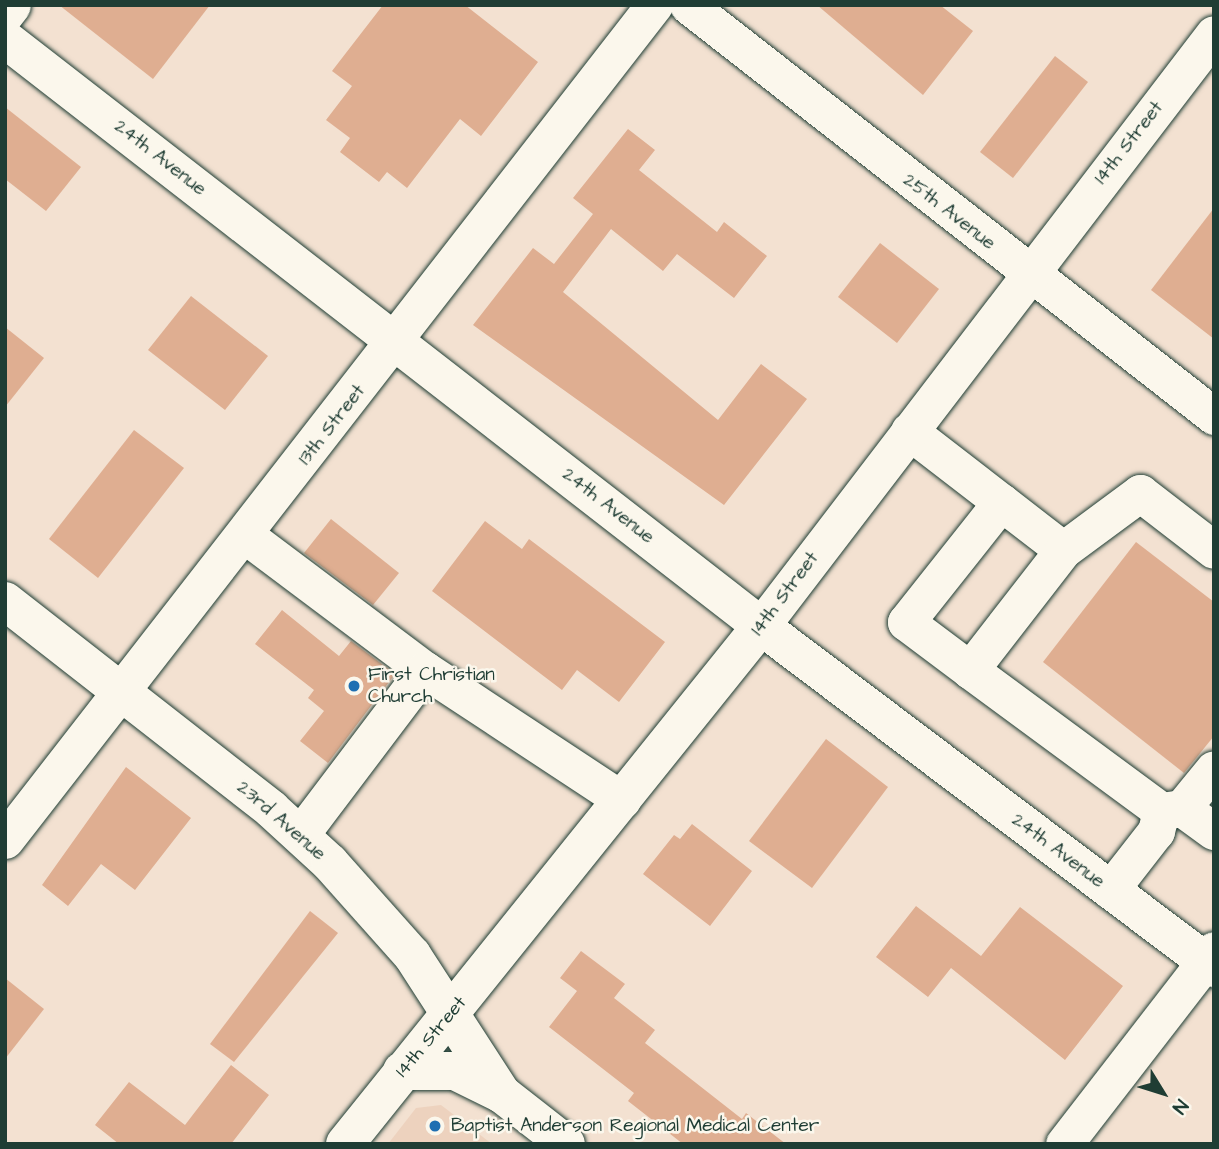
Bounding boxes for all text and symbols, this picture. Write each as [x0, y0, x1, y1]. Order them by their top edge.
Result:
street label: 14th Street [1090, 97, 1168, 189]
street label: 24th Avenue [110, 115, 210, 201]
street label: 25th Avenue [898, 169, 1000, 255]
street label: 13th Street [294, 380, 370, 470]
street label: 24th Avenue [558, 463, 658, 549]
street label: 14th Street [746, 548, 824, 640]
place label: First Christian Church [368, 664, 495, 708]
marker: First Christian Church [346, 678, 362, 694]
street label: 23rd Avenue [232, 776, 330, 866]
street label: 24th Avenue [1007, 809, 1109, 893]
street label: 14th Street [391, 992, 471, 1082]
north arrow [1128, 1058, 1198, 1128]
text: N [1166, 1093, 1194, 1119]
place label: Baptist Anderson Regional Medical Center [451, 1115, 819, 1137]
marker: Baptist Anderson Regional Medical Center [425, 1116, 445, 1136]

